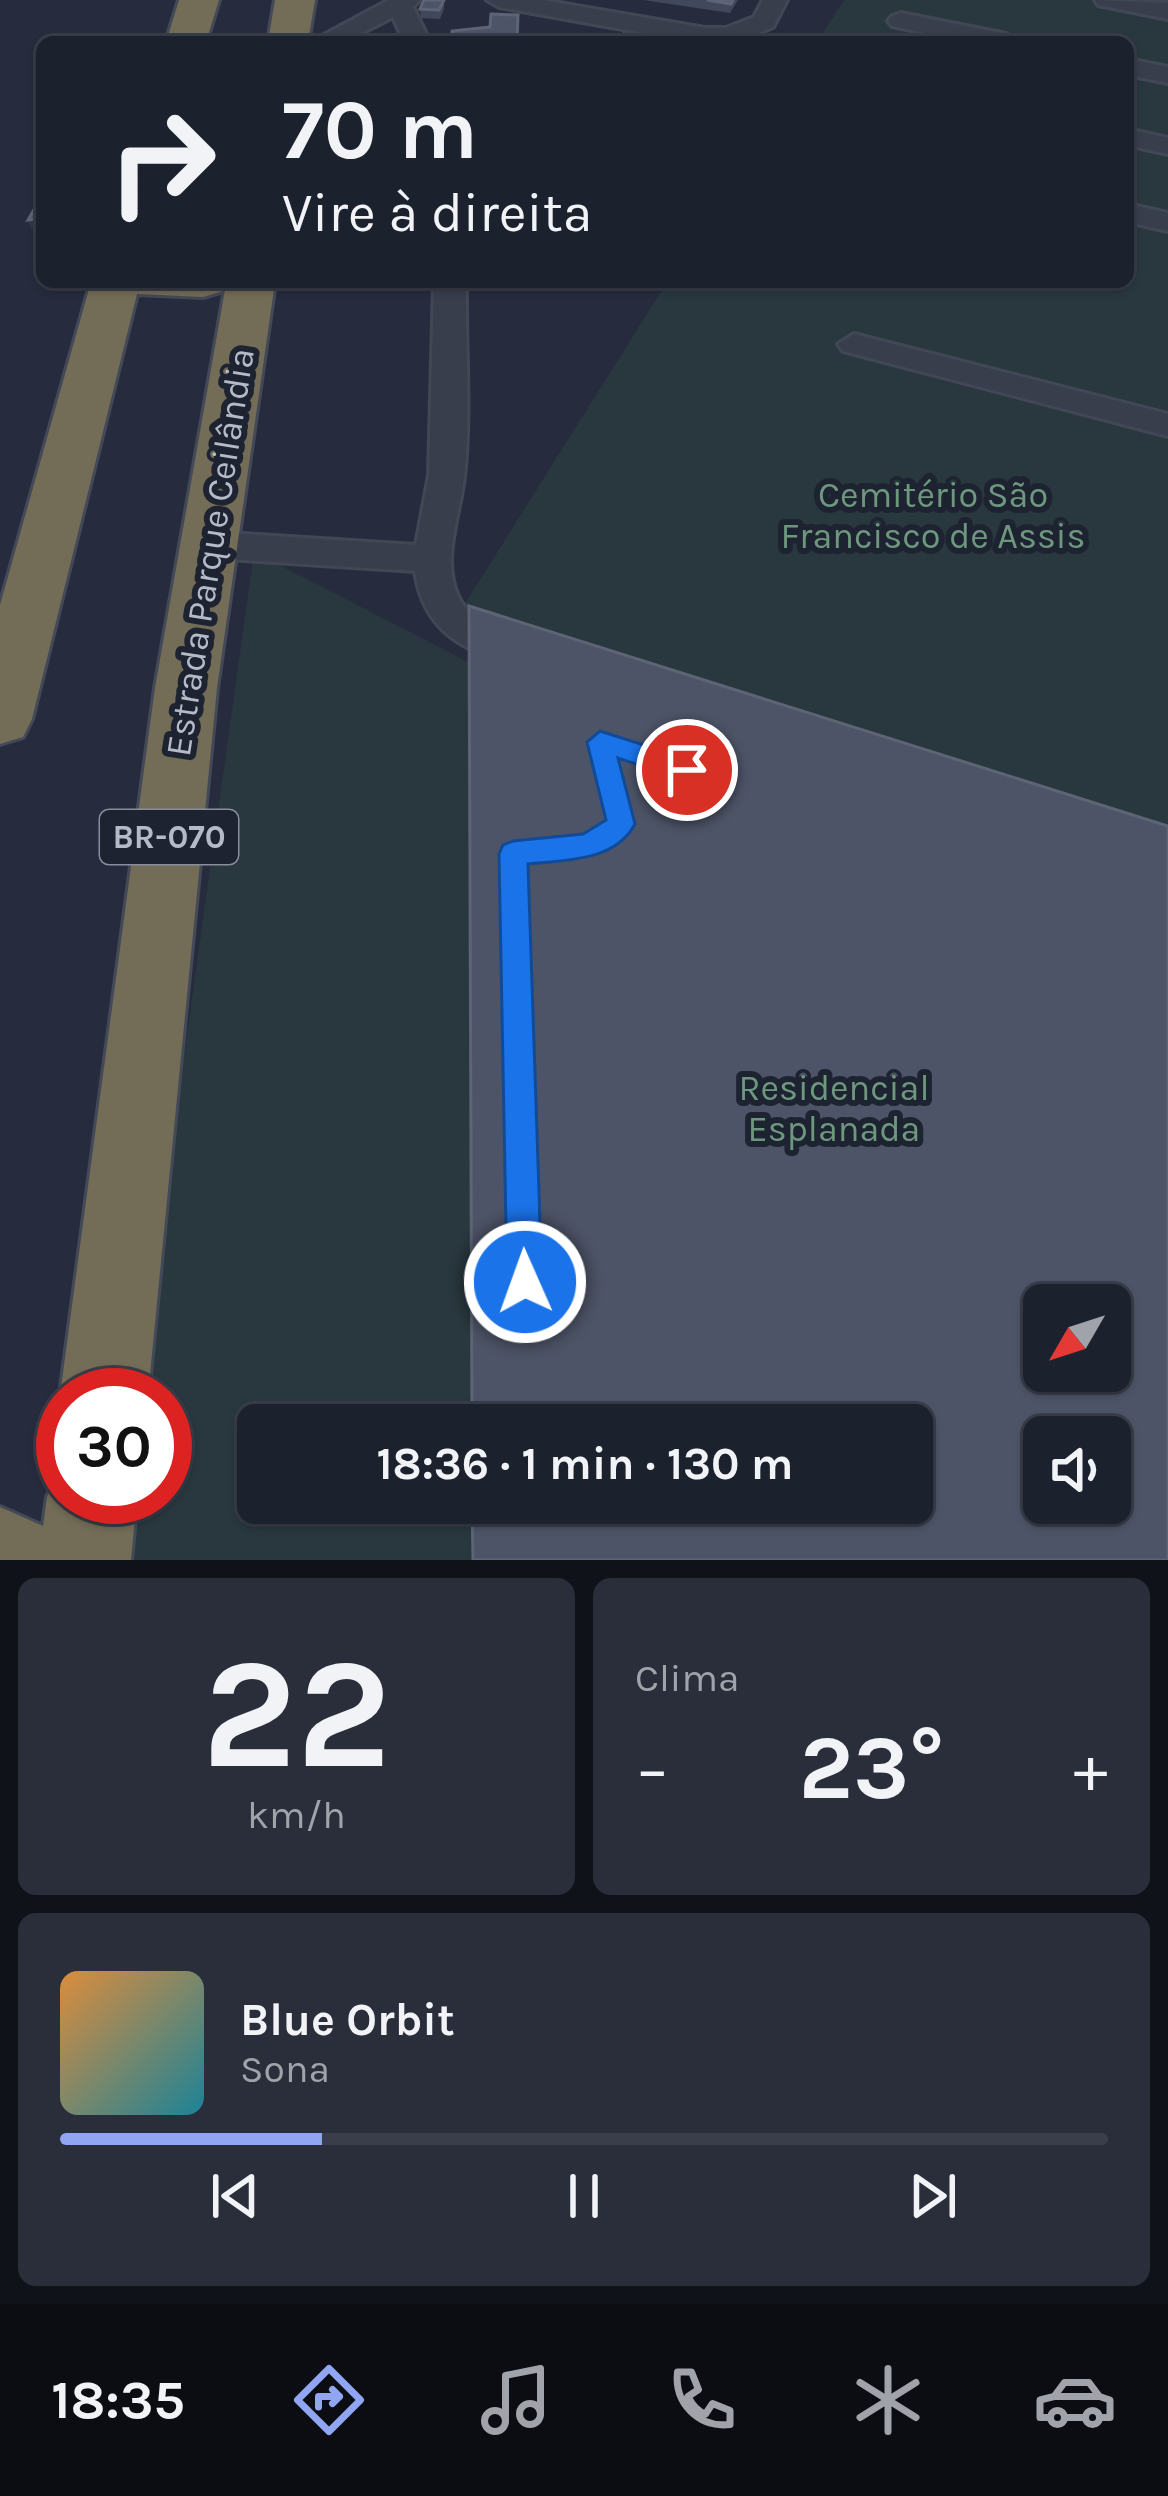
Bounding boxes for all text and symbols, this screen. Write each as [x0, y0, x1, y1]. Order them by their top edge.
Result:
text: 70 m [282, 81, 478, 179]
icon: right [84, 84, 240, 240]
text: Vire à direita [282, 181, 593, 245]
street label: Estrada Parque Ceilândia [157, 345, 263, 759]
park label: Cemitério São Francisco de Assis [781, 474, 1085, 557]
pin [636, 719, 738, 821]
icon: arrive [654, 737, 720, 803]
road number: BR-070 [100, 810, 238, 864]
park label: Residencial Esplanada [739, 1067, 929, 1150]
position arrow [462, 1219, 588, 1345]
north arrow [1023, 1284, 1131, 1392]
map controls [1023, 1284, 1131, 1524]
speed limit sign: 30 [36, 1368, 192, 1524]
button: sound [1023, 1416, 1131, 1524]
text: 18:36 · 1 min · 130 m [377, 1438, 793, 1490]
text: 22 [202, 1623, 391, 1805]
text: Clima [635, 1655, 739, 1701]
text: 23° [799, 1715, 944, 1821]
text: − [635, 1730, 670, 1808]
text: + [1073, 1730, 1108, 1808]
text: km/h [247, 1792, 346, 1838]
text: Blue Orbit [240, 1994, 455, 2046]
text: Sona [240, 2046, 330, 2092]
icon: previous [202, 2163, 268, 2229]
icon: pause [551, 2163, 617, 2229]
icon: next [900, 2163, 966, 2229]
icon: directions [287, 2358, 371, 2442]
icon: music [474, 2358, 558, 2442]
icon: phone [660, 2358, 744, 2442]
icon: climate [846, 2358, 930, 2442]
icon: car [1033, 2358, 1117, 2442]
text: 18:35 [51, 2368, 185, 2432]

